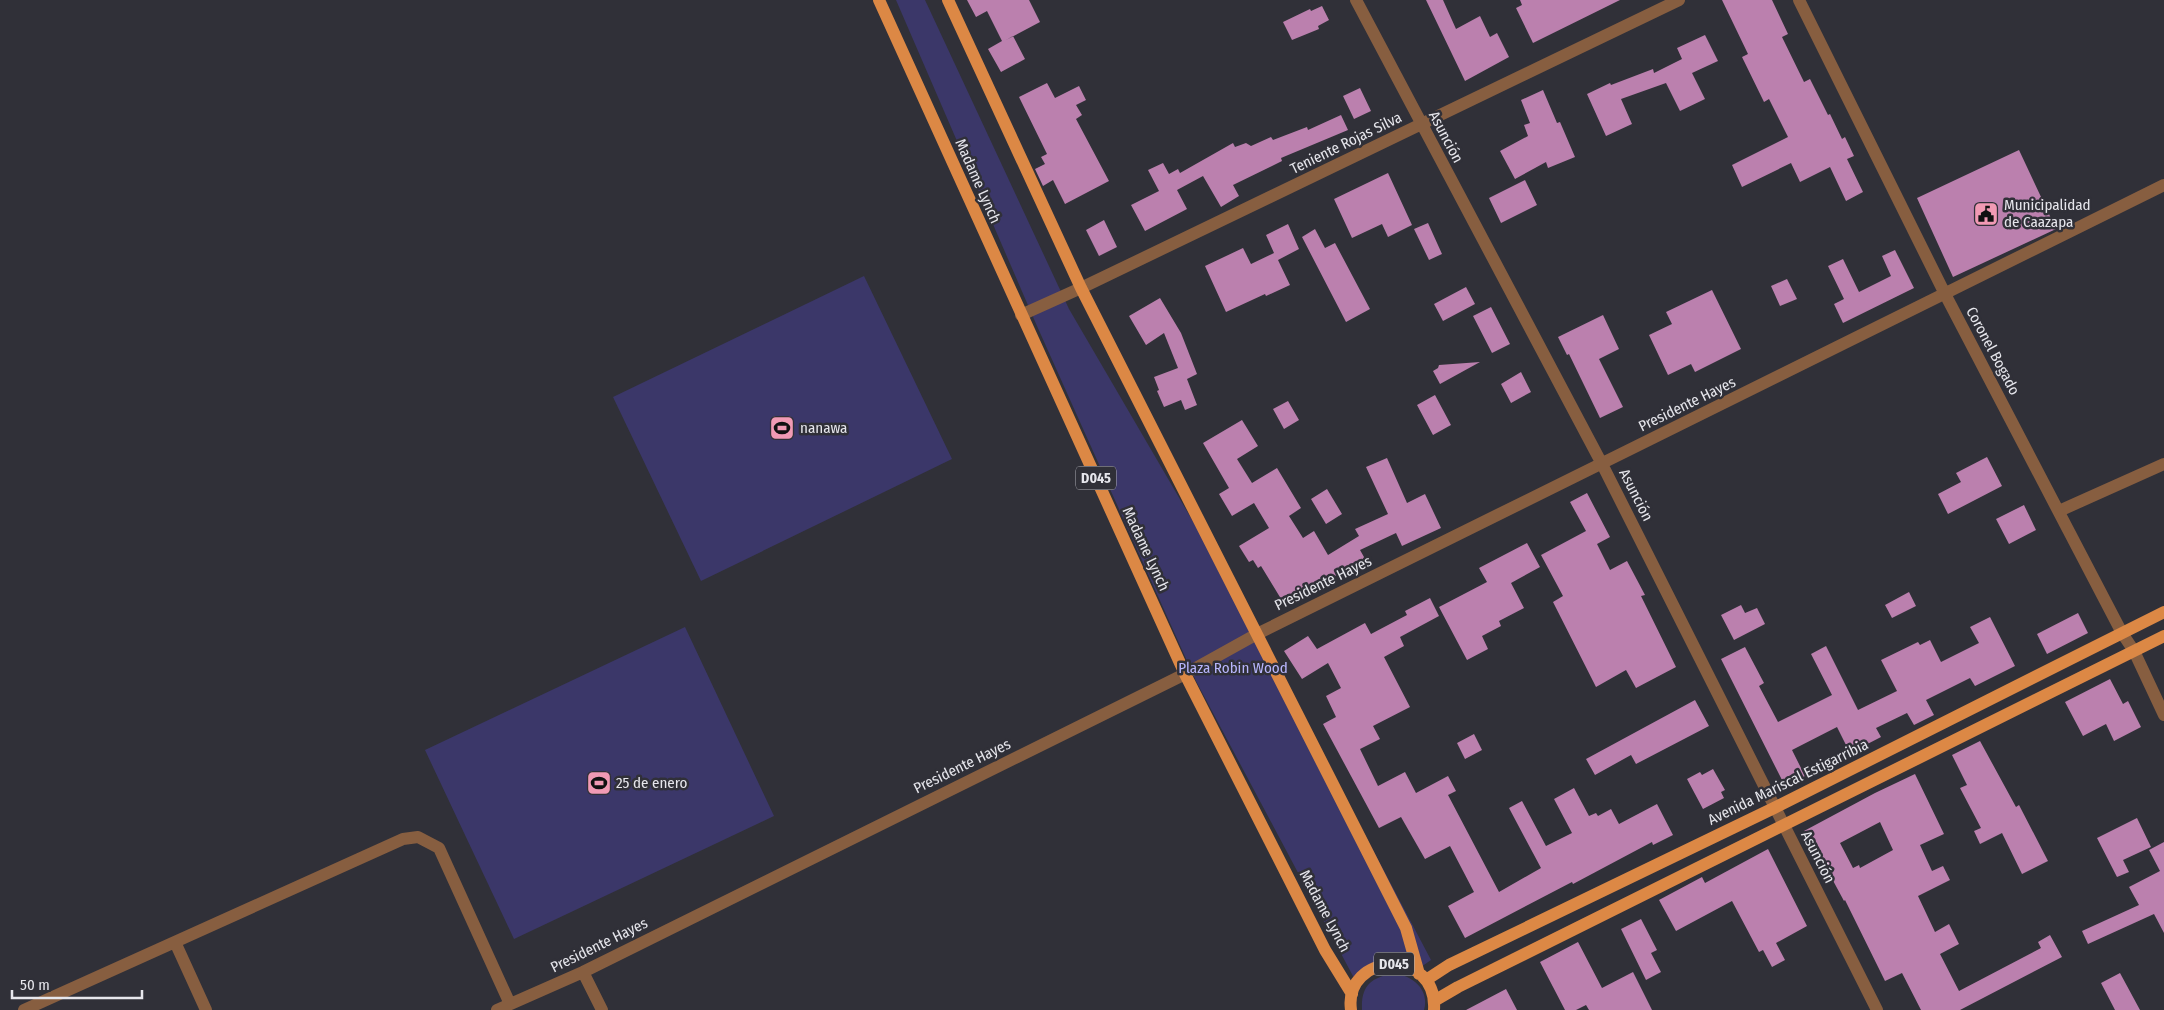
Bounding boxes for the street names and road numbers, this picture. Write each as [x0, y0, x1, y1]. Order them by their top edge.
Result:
street label: Teniente Rojas Silva [1287, 108, 1405, 178]
street label: Asunción [1425, 108, 1467, 166]
street label: Madame Lynch [951, 136, 1005, 226]
street label: Coronel Bogado [1962, 304, 2024, 398]
street label: Presidente Hayes [1636, 373, 1738, 435]
road number: D045 [1076, 466, 1116, 489]
street label: Asunción [1615, 466, 1657, 524]
street label: Madame Lynch [1119, 504, 1173, 594]
street label: Presidente Hayes [1272, 552, 1374, 614]
street label: Presidente Hayes [911, 735, 1013, 797]
street label: Avenida Mariscal Estigarribia [1705, 735, 1871, 829]
street label: Asunción [1797, 828, 1839, 886]
street label: Madame Lynch [1296, 867, 1354, 955]
street label: Presidente Hayes [548, 914, 650, 976]
road number: D045 [1374, 952, 1414, 976]

